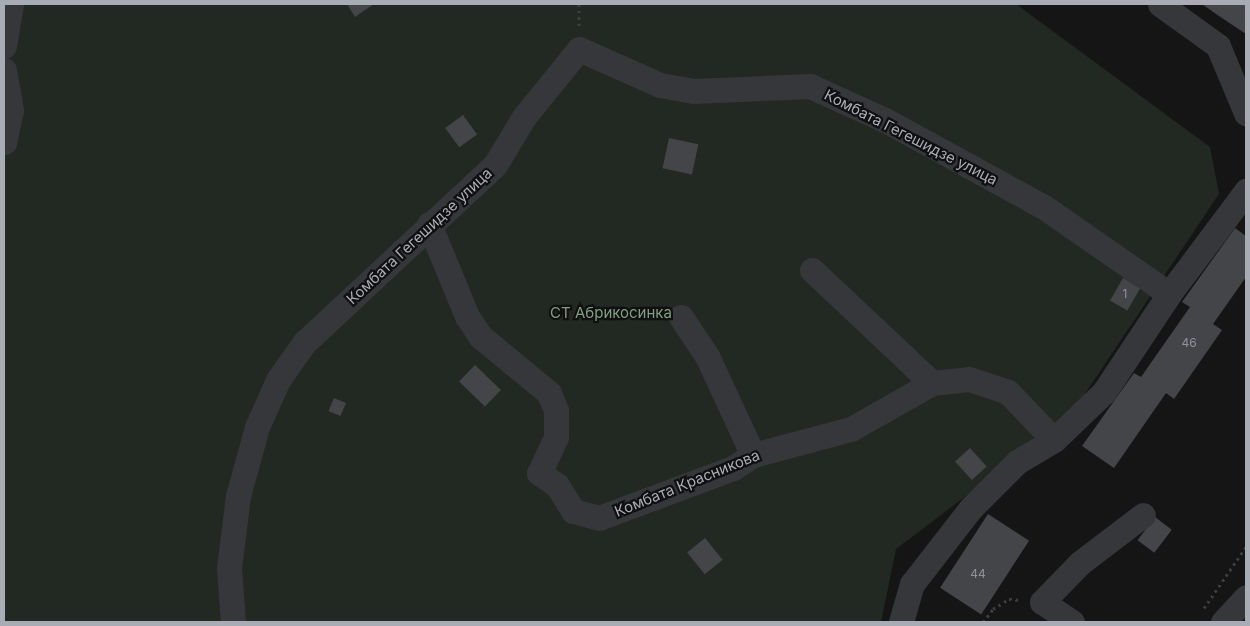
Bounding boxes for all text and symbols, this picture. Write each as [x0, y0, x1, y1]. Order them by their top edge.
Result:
street label: Комбата Гегешидзе улица [821, 85, 1001, 189]
street label: Комбата Гегешидзе улица [343, 164, 495, 308]
house number: 1 [1123, 287, 1127, 301]
park label: СТ Абрикосинка [550, 304, 672, 322]
house number: 46 [1181, 336, 1197, 350]
street label: Комбата Красникова [612, 446, 762, 520]
house number: 44 [970, 567, 986, 581]

